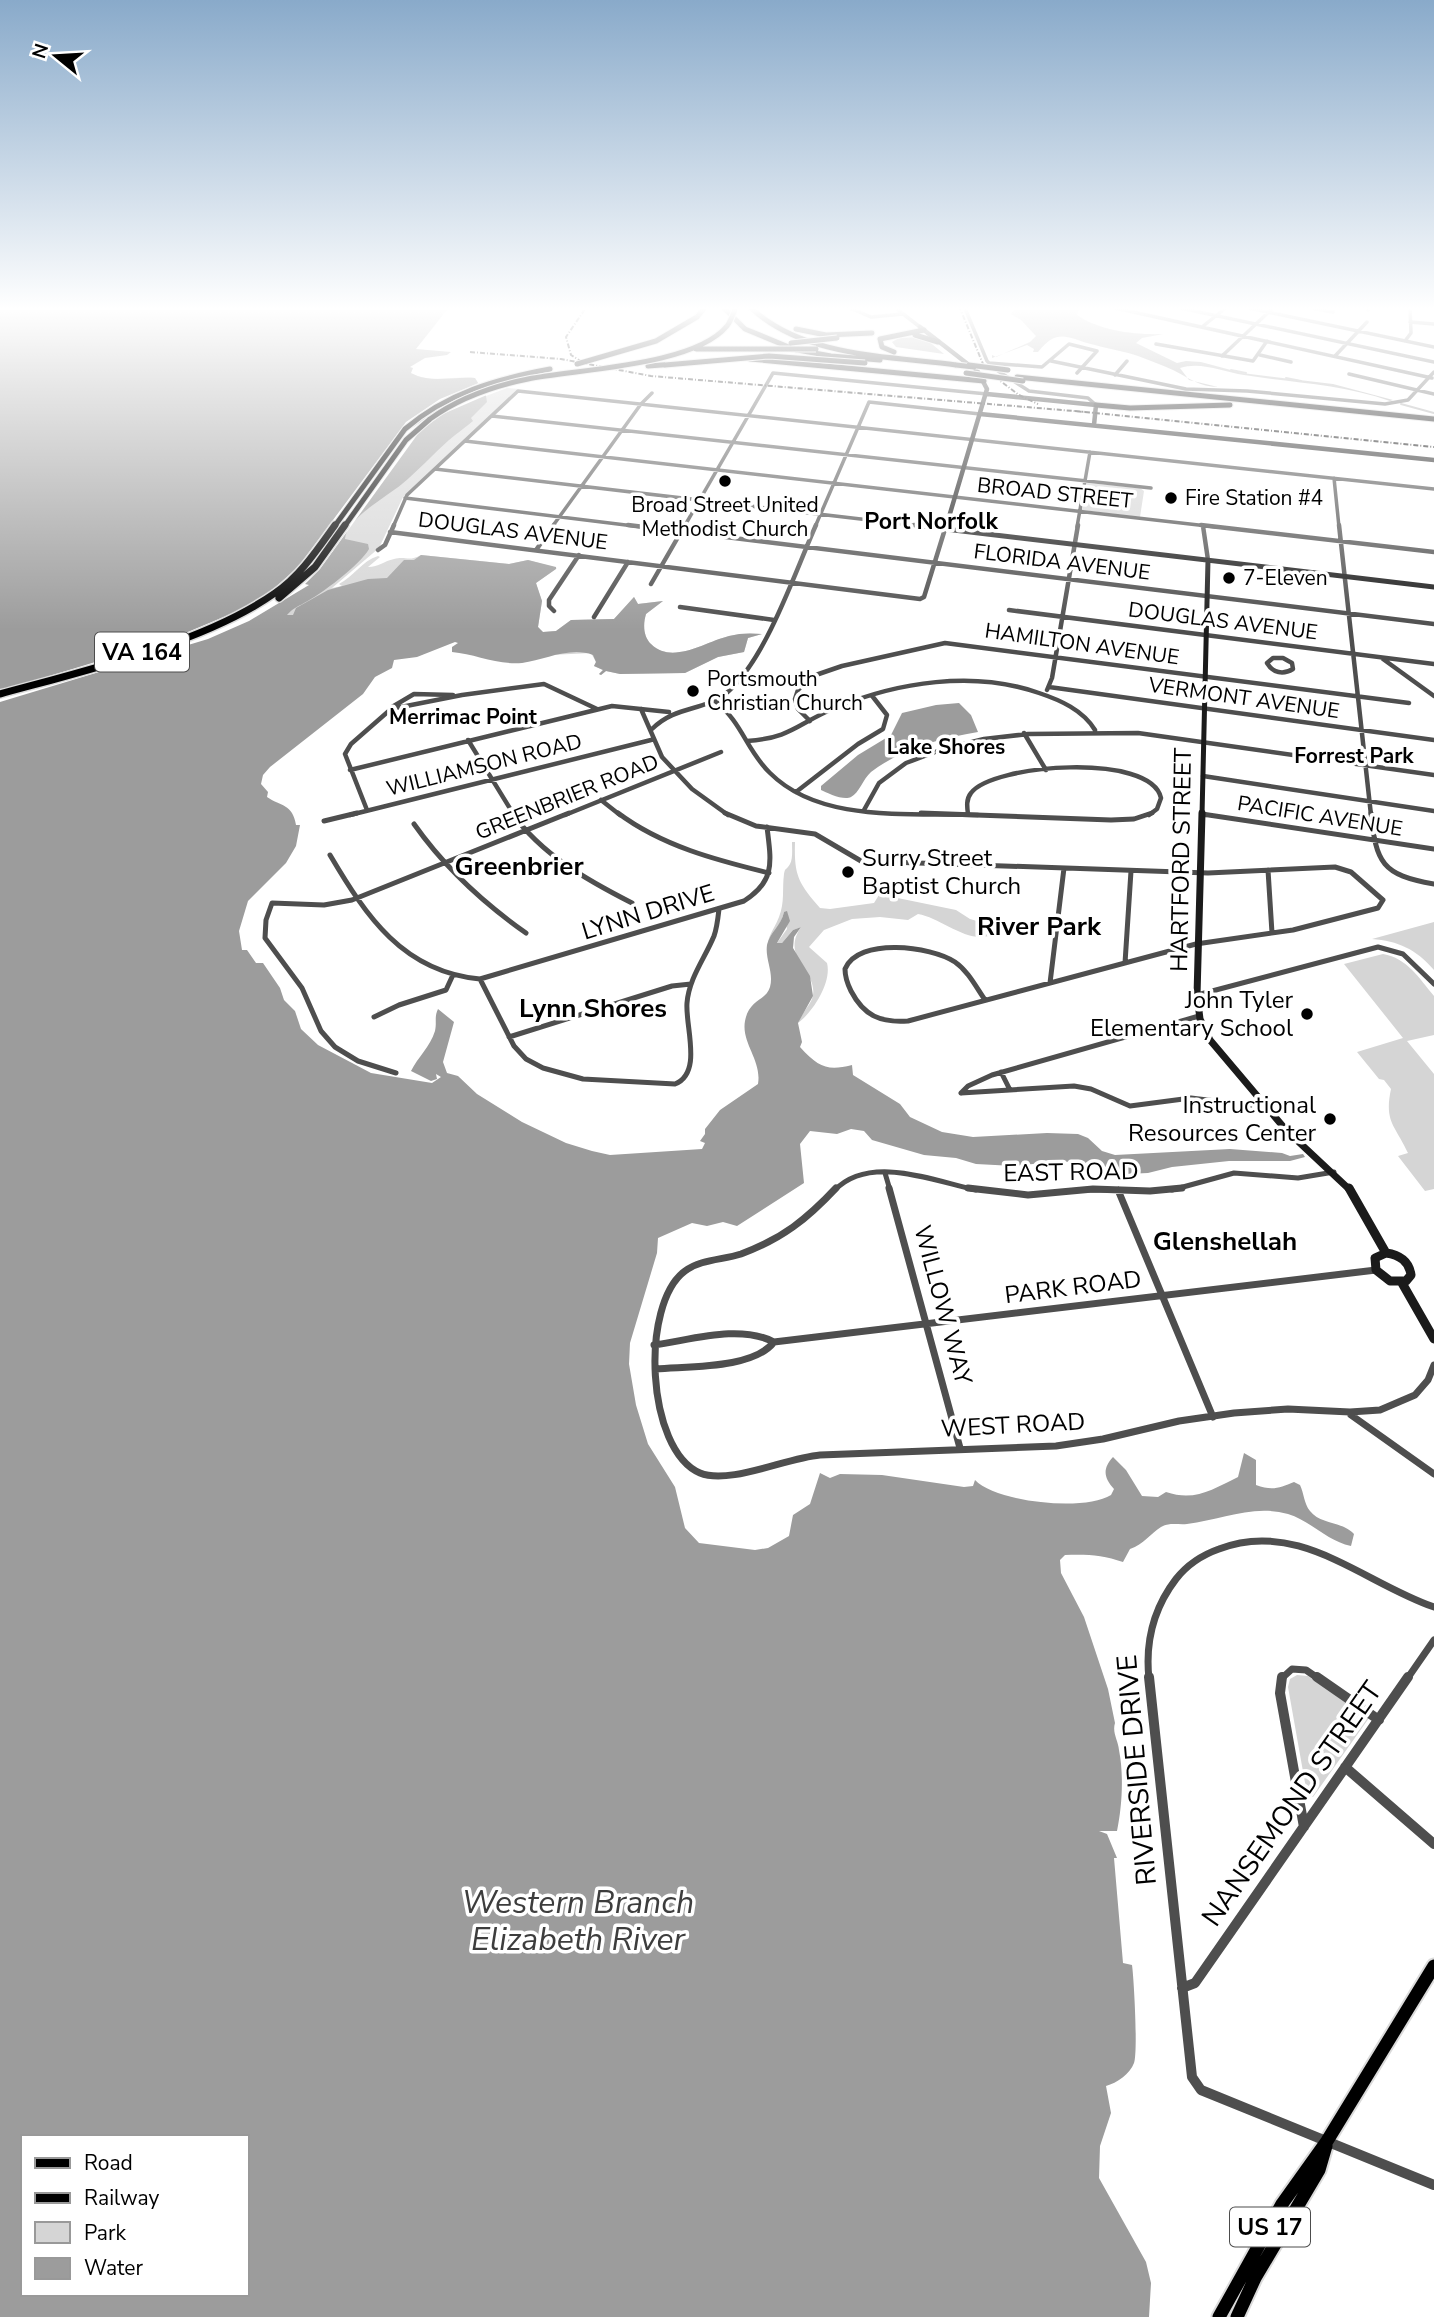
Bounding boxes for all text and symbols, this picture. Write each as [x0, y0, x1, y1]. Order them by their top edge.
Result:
north arrow [21, 21, 91, 91]
text: N [26, 40, 55, 62]
street label: BROAD STREET [976, 471, 1135, 515]
marker: Broad Street United Methodist Church [717, 473, 733, 489]
place label: Fire Station #4 [1185, 484, 1323, 512]
marker: Fire Station #4 [1163, 490, 1179, 506]
place label: Broad Street United Methodist Church [631, 491, 819, 543]
street label: DOUGLAS AVENUE [417, 505, 609, 557]
district label: Port Norfolk [864, 506, 998, 537]
street label: FLORIDA AVENUE [972, 537, 1152, 587]
place label: 7-Eleven [1243, 564, 1328, 592]
marker: 7-Eleven [1221, 570, 1237, 586]
street label: DOUGLAS AVENUE [1127, 595, 1319, 647]
street label: HAMILTON AVENUE [983, 616, 1181, 672]
road number: VA 164 [95, 632, 189, 672]
place label: Portsmouth Christian Church [707, 665, 863, 717]
street label: VERMONT AVENUE [1146, 671, 1341, 725]
marker: Portsmouth Christian Church [685, 683, 701, 699]
district label: Merrimac Point [389, 703, 538, 731]
street label: WILLIAMSON ROAD [383, 727, 585, 803]
district label: Lake Shores [887, 733, 1005, 761]
district label: Forrest Park [1294, 742, 1414, 770]
street label: GREENBRIER ROAD [471, 747, 663, 847]
street label: HARTFORD STREET [1163, 747, 1199, 972]
street label: PACIFIC AVENUE [1235, 789, 1405, 843]
place label: Surry Street Baptist Church [862, 842, 1021, 902]
district label: Greenbrier [454, 849, 584, 884]
marker: Surry Street Baptist Church [840, 864, 856, 880]
street label: LYNN DRIVE [578, 877, 718, 947]
district label: River Park [977, 909, 1102, 944]
place label: John Tyler Elementary School [1090, 984, 1293, 1044]
district label: Lynn Shores [519, 991, 667, 1026]
marker: John Tyler Elementary School [1299, 1006, 1315, 1022]
place label: Instructional Resources Center [1128, 1089, 1316, 1149]
marker: Instructional Resources Center [1322, 1111, 1338, 1127]
street label: EAST ROAD [1003, 1155, 1139, 1189]
street label: WILLOW WAY [906, 1222, 980, 1389]
district label: Glenshellah [1153, 1224, 1297, 1259]
street label: PARK ROAD [1003, 1263, 1143, 1311]
street label: WEST ROAD [940, 1405, 1086, 1445]
street label: RIVERSIDE DRIVE [1108, 1653, 1166, 1887]
street label: NANSEMOND STREET [1193, 1674, 1391, 1934]
water label: Western Branch Elizabeth River [462, 1881, 694, 1961]
legend [21, 2135, 248, 2296]
text: Road [84, 2149, 133, 2177]
text: Railway [84, 2184, 159, 2212]
road number: US 17 [1230, 2208, 1310, 2246]
text: Park [84, 2219, 126, 2247]
text: Water [84, 2254, 143, 2282]

